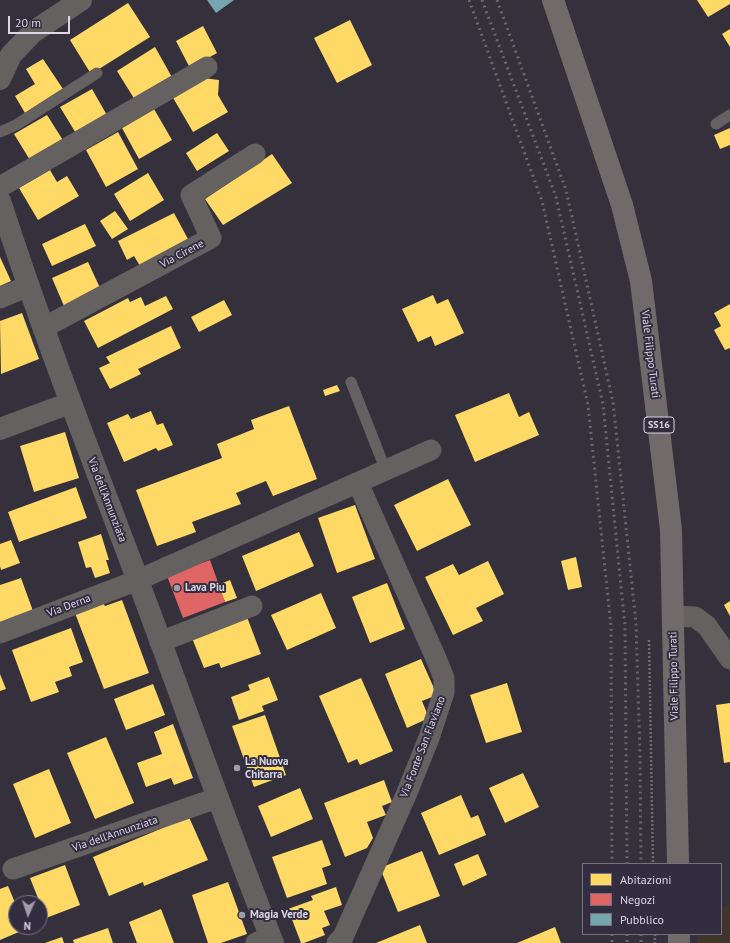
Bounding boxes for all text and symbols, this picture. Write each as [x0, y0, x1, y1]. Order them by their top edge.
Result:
scale bar [10, 8, 72, 34]
text: 20 m [15, 15, 41, 30]
street label: Via Cirene [158, 237, 206, 271]
street label: Viale Filippo Turati [638, 309, 662, 399]
road number: SS16 [644, 417, 674, 433]
street label: Via dell'Annunziata [85, 456, 129, 544]
place label: Lava Piu [185, 581, 225, 595]
marker: Lava Piu [172, 583, 182, 593]
street label: Via Derna [45, 592, 93, 620]
street label: Viale Filippo Turati [667, 632, 681, 720]
street label: Via Fonte San Flaviano [398, 694, 448, 800]
place label: La Nuova Chitarra [245, 755, 289, 781]
marker: La Nuova Chitarra [232, 763, 242, 773]
street label: Via dell'Annunziata [71, 813, 159, 855]
legend [582, 863, 722, 935]
text: Abitazioni [620, 872, 672, 887]
text: Negozi [620, 892, 655, 907]
north arrow [8, 895, 48, 935]
place label: Magia Verde [250, 908, 308, 922]
marker: Magia Verde [237, 910, 247, 920]
text: Pubblico [620, 912, 664, 927]
text: N [23, 919, 31, 933]

